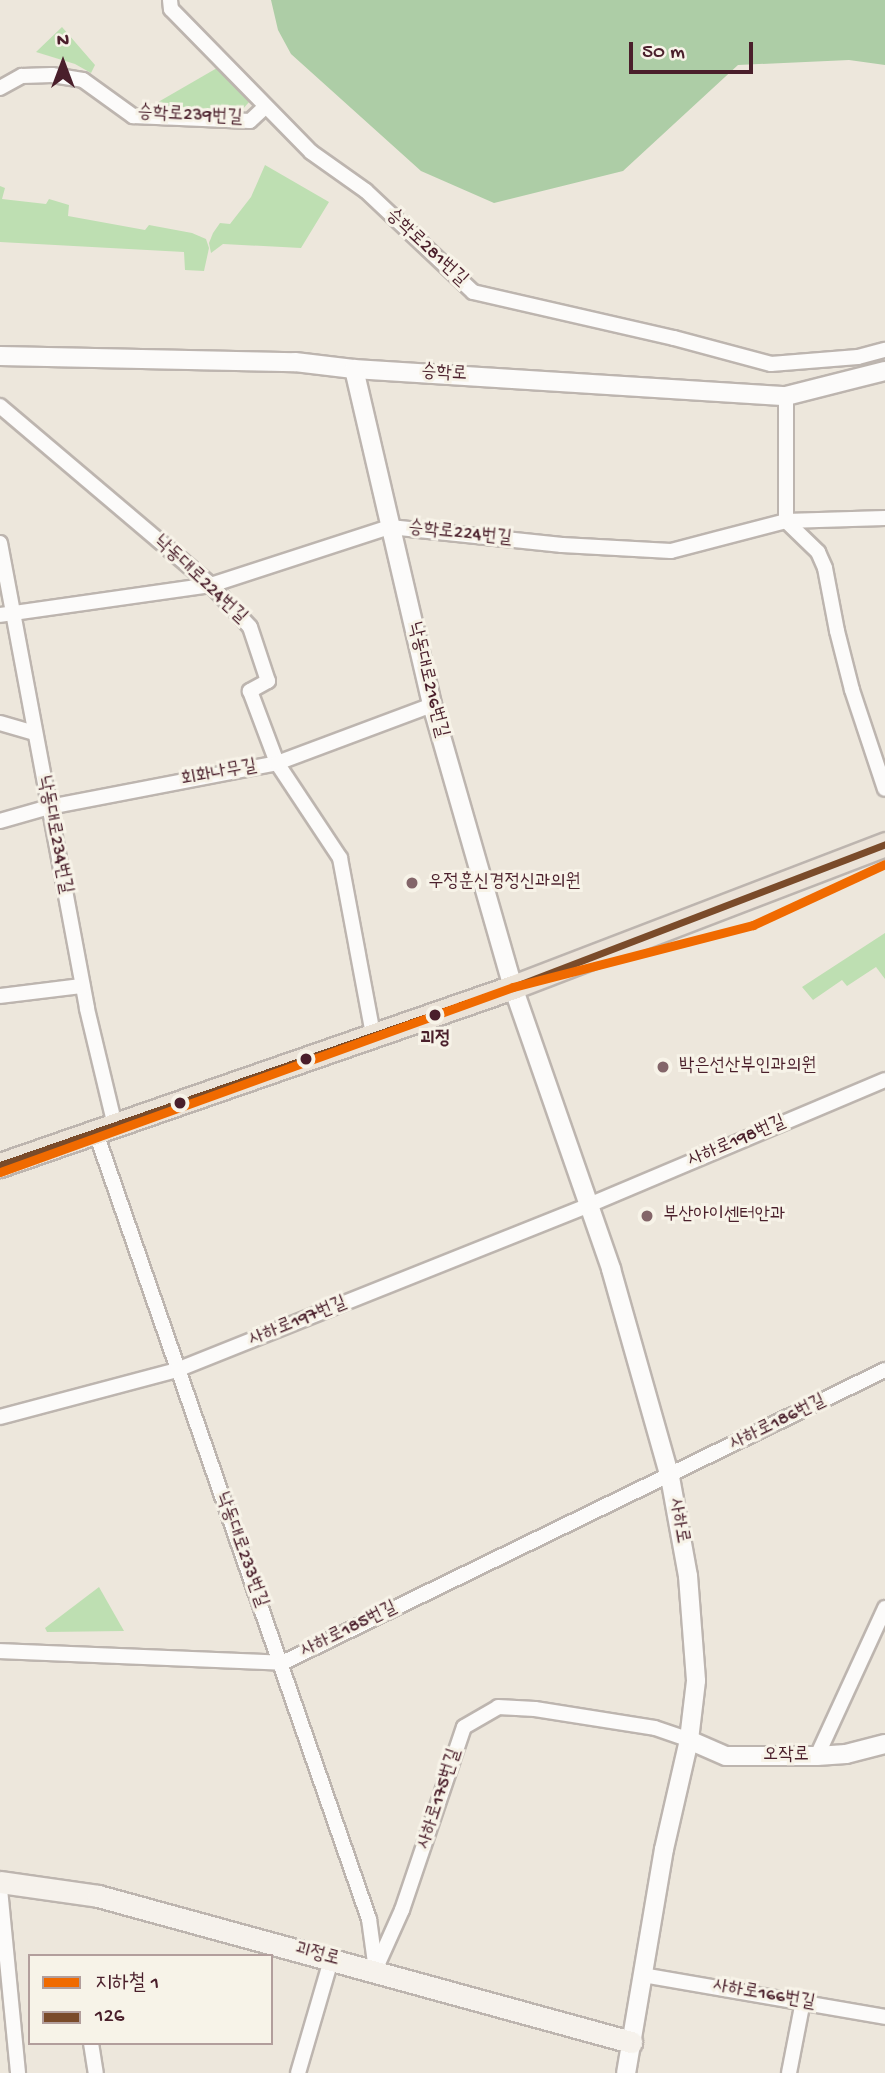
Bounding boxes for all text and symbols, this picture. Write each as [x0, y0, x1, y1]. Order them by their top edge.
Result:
north arrow [28, 28, 98, 98]
scale bar [633, 28, 757, 72]
text: N [57, 30, 69, 53]
text: 50 m [642, 41, 685, 66]
street label: 승학로239번길 [137, 102, 243, 130]
street label: 승학로281번길 [380, 204, 472, 292]
street label: 승학로 [421, 361, 467, 387]
street label: 승학로224번길 [407, 517, 513, 551]
street label: 낙동대로224번길 [149, 531, 251, 629]
street label: 낙동대로216번길 [402, 620, 452, 740]
street label: 회화나무길 [179, 756, 259, 792]
street label: 낙동대로234번길 [31, 774, 77, 896]
place label: 우정훈신경정신과의원 [428, 872, 581, 894]
marker: 우정훈신경정신과의원 [402, 873, 422, 893]
marker: 괴정 [424, 1004, 446, 1026]
place label: 괴정 [420, 1029, 450, 1051]
unlabelled marker [299, 1052, 313, 1066]
place label: 박은선산부인과의원 [679, 1056, 817, 1078]
marker: 박은선산부인과의원 [653, 1057, 673, 1077]
unlabelled marker [173, 1096, 187, 1110]
street label: 사하로198번길 [685, 1111, 789, 1173]
place label: 부산아이센터안과 [663, 1205, 785, 1227]
marker: 부산아이센터안과 [637, 1206, 657, 1226]
street label: 사하로197번길 [246, 1292, 350, 1352]
street label: 사하로186번길 [726, 1390, 830, 1456]
street label: 낙동대로233번길 [210, 1489, 272, 1611]
street label: 사하로 [663, 1496, 693, 1546]
street label: 사하로185번길 [297, 1597, 401, 1663]
street label: 오작로 [763, 1745, 809, 1767]
street label: 사하로175번길 [413, 1746, 467, 1852]
street label: 괴정로 [292, 1938, 342, 1972]
legend [28, 1954, 273, 2045]
text: 지하철 1 [95, 1972, 159, 1997]
street label: 사하로166번길 [711, 1975, 817, 2015]
text: 126 [95, 2005, 124, 2030]

